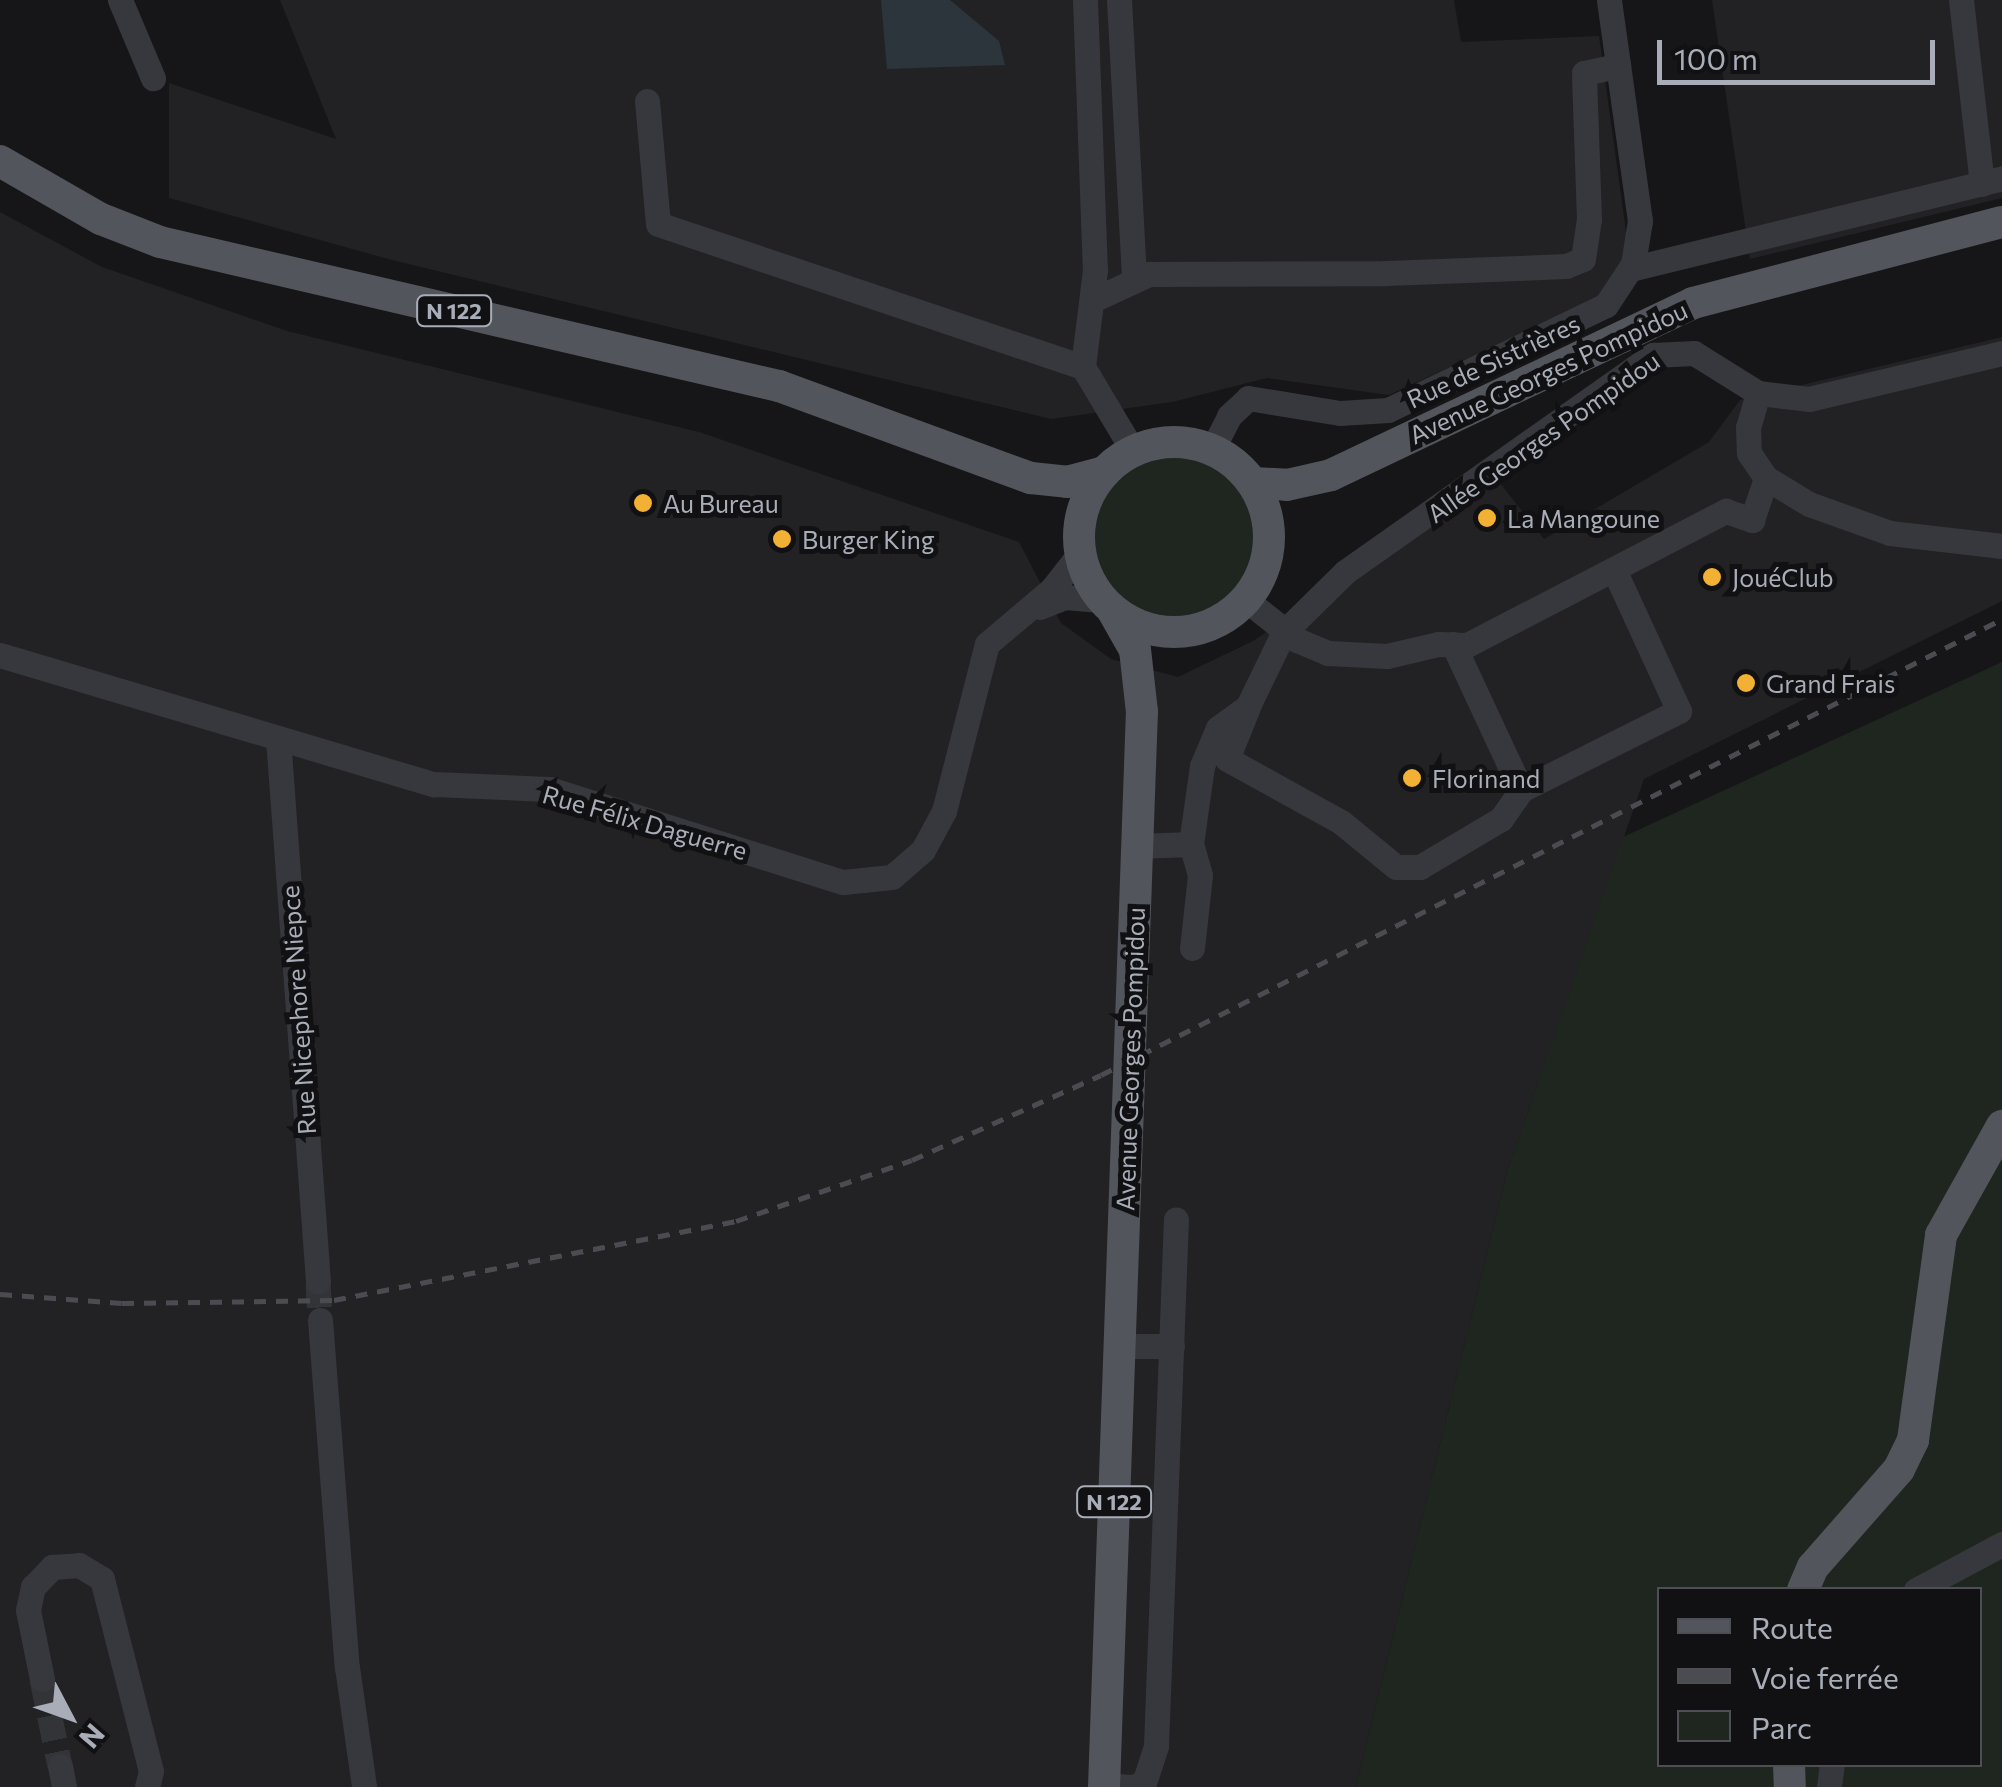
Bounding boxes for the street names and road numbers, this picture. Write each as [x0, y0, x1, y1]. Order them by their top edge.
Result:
road number: N 122 [414, 294, 494, 328]
street label: Avenue Georges Pompidou [1404, 294, 1692, 450]
street label: Rue de Sistrières [1402, 308, 1584, 414]
street label: Allée Georges Pompidou [1421, 345, 1665, 529]
street label: Rue Félix Daguerre [539, 778, 751, 866]
street label: Rue Nicephore Niepce [274, 884, 322, 1136]
street label: Avenue Georges Pompidou [1110, 907, 1150, 1211]
road number: N 122 [1074, 1485, 1154, 1519]

